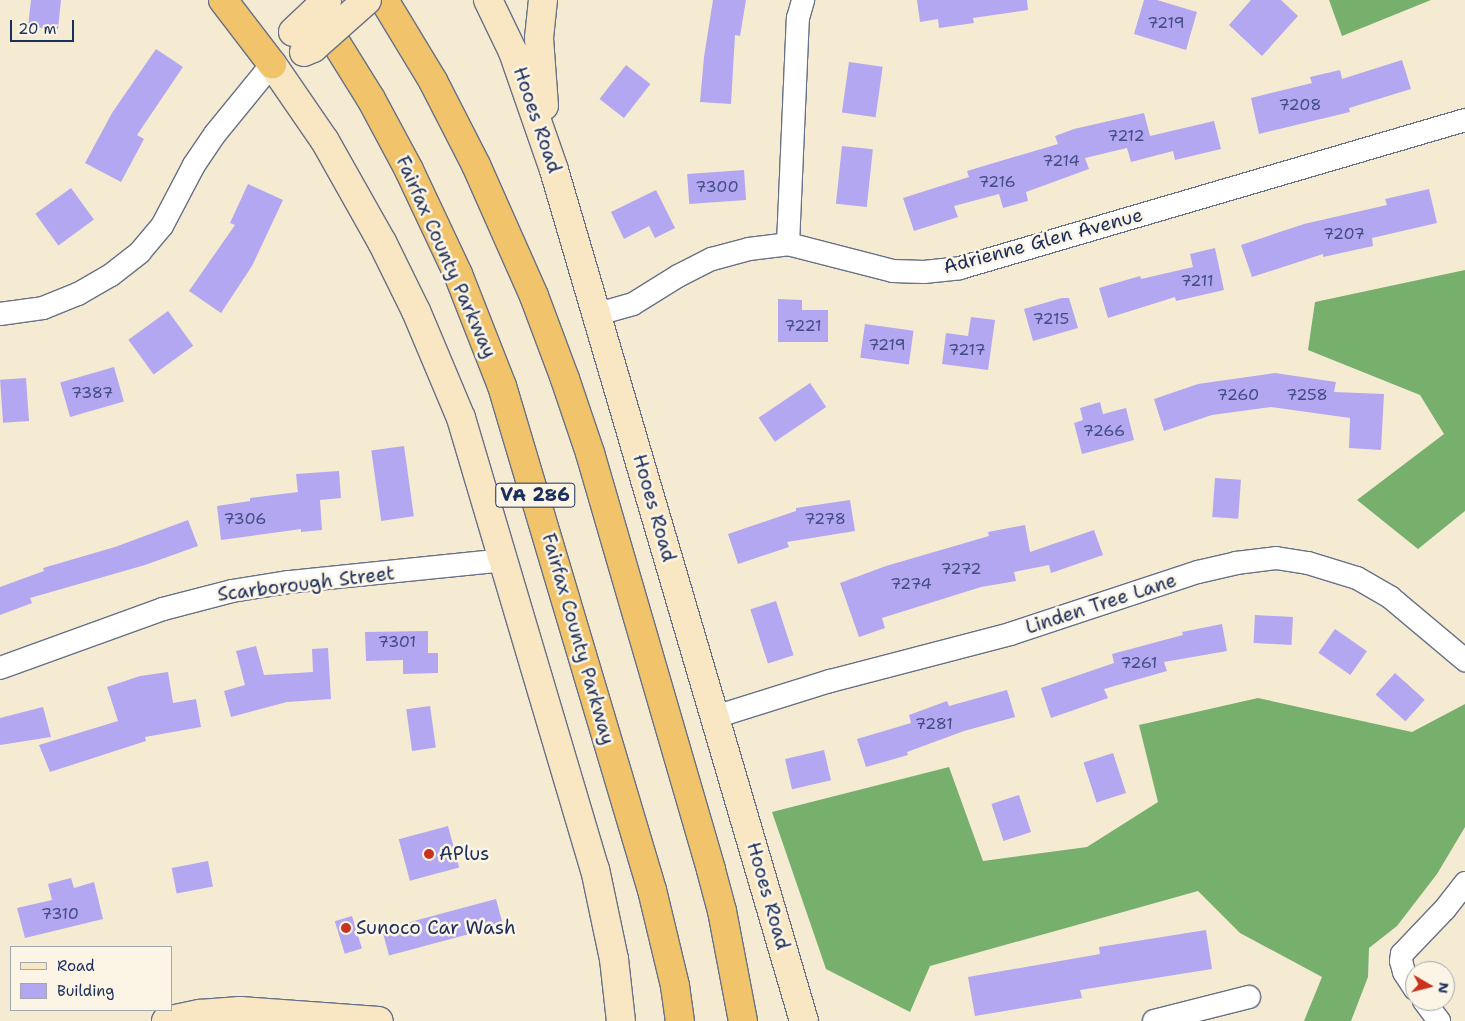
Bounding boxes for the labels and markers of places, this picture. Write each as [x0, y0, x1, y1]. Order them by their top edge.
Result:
place label: APlus [439, 843, 489, 865]
marker: APlus [423, 848, 435, 860]
place label: Sunoco Car Wash [356, 917, 516, 939]
marker: Sunoco Car Wash [340, 922, 352, 934]

